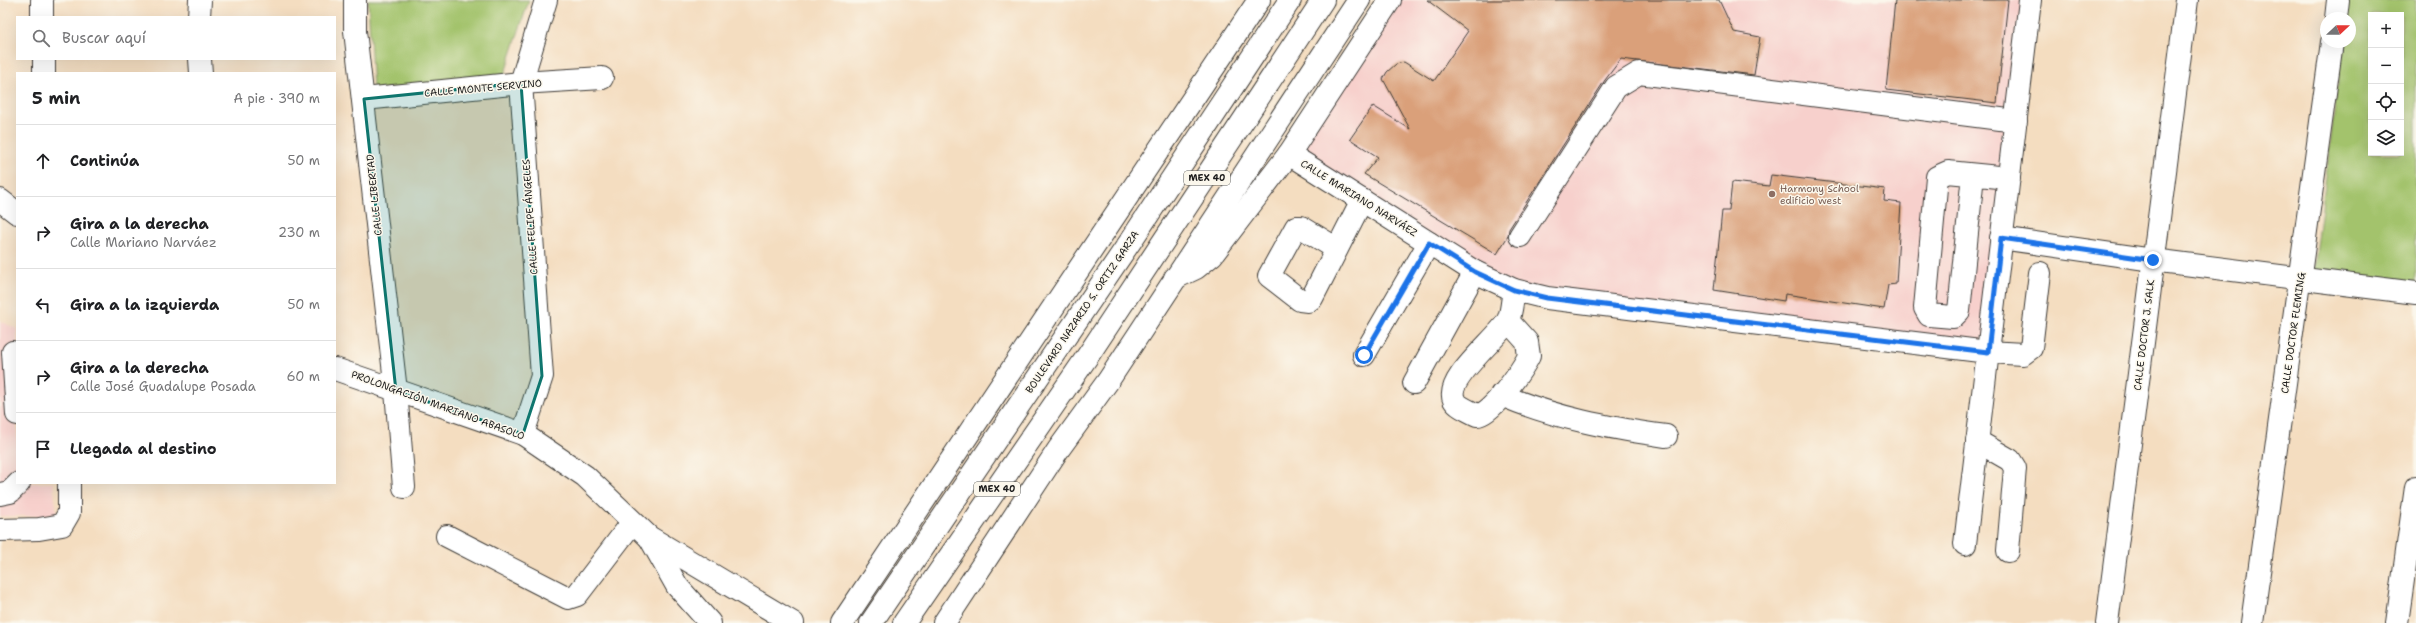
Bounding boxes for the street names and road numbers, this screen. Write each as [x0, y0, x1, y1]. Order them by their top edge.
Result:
street label: CALLE MONTE SERVINO [424, 76, 542, 100]
street label: CALLE LIBERTAD [363, 153, 385, 236]
street label: CALLE MARIANO NARVÁEZ [1298, 157, 1420, 239]
street label: CALLE FELIPE ÁNGELES [519, 158, 541, 275]
road number: MEX 40 [1184, 171, 1230, 185]
street label: BOULEVARD NAZARIO S. ORTIZ GARZA [1023, 228, 1141, 396]
street label: CALLE DOCTOR FLEMING [2278, 271, 2308, 395]
street label: CALLE DOCTOR J. SALK [2131, 278, 2157, 391]
street label: PROLONGACIÓN MARIANO ABASOLO [349, 367, 527, 443]
road number: MEX 40 [974, 482, 1020, 496]

